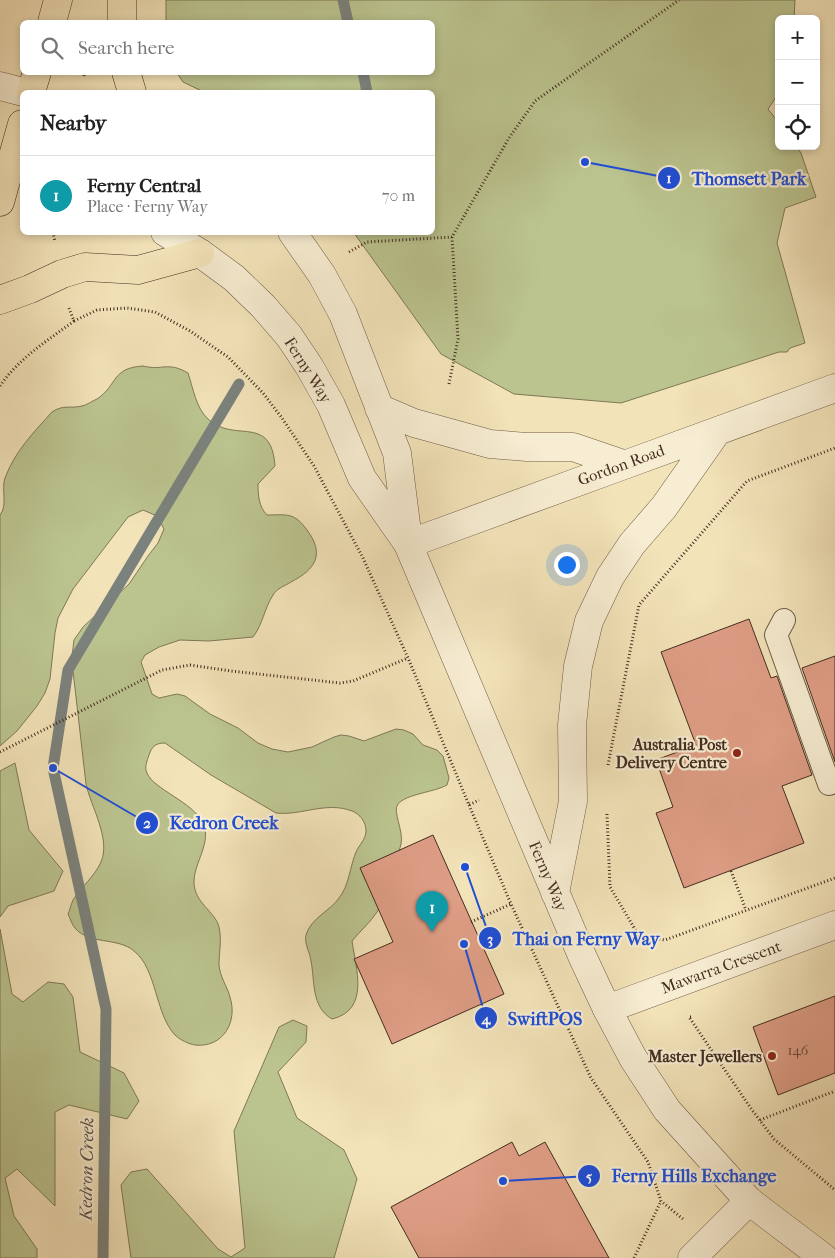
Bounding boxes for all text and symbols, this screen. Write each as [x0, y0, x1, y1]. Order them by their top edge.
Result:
map controls [775, 15, 820, 150]
button: + [775, 15, 820, 60]
search box [20, 20, 435, 75]
icon: search [38, 34, 66, 62]
text: Search here [78, 37, 174, 59]
button: − [775, 60, 820, 105]
button: locate [775, 105, 820, 150]
text: Nearby [40, 111, 106, 135]
callout: Thomsett Park [657, 162, 816, 195]
text: 1 [666, 169, 672, 187]
text: Thomsett Park [691, 169, 807, 190]
text: Ferny Central [87, 175, 201, 197]
text: 1 [53, 186, 59, 205]
text: 70 m [382, 186, 415, 205]
text: Place · Ferny Way [87, 197, 208, 216]
street label: Ferny Way [280, 333, 336, 407]
street label: Gordon Road [575, 440, 667, 489]
your location [554, 552, 580, 578]
place label: Australia Post Delivery Centre [616, 735, 727, 773]
marker: Australia Post Delivery Centre [731, 747, 743, 759]
callout: Kedron Creek [135, 806, 289, 839]
text: Kedron Creek [170, 813, 279, 834]
text: 2 [143, 814, 151, 832]
street label: Ferny Way [525, 838, 571, 914]
pin: 1 [416, 891, 448, 932]
callout: Thai on Ferny Way [477, 922, 669, 955]
text: Thai on Ferny Way [512, 929, 661, 950]
text: 3 [487, 930, 493, 948]
street label: Mawarra Crescent [658, 936, 784, 998]
callout: SwiftPOS [473, 1002, 593, 1035]
text: SwiftPOS [508, 1009, 582, 1030]
text: 4 [481, 1010, 492, 1028]
house number: 146 [788, 1042, 809, 1059]
place label: Master Jewellers [647, 1047, 762, 1067]
marker: Master Jewellers [766, 1050, 778, 1062]
water label: Kedron Creek [76, 1117, 98, 1223]
callout: Ferny Hills Exchange [577, 1159, 786, 1192]
text: Ferny Hills Exchange [611, 1166, 777, 1187]
text: 5 [586, 1167, 593, 1185]

